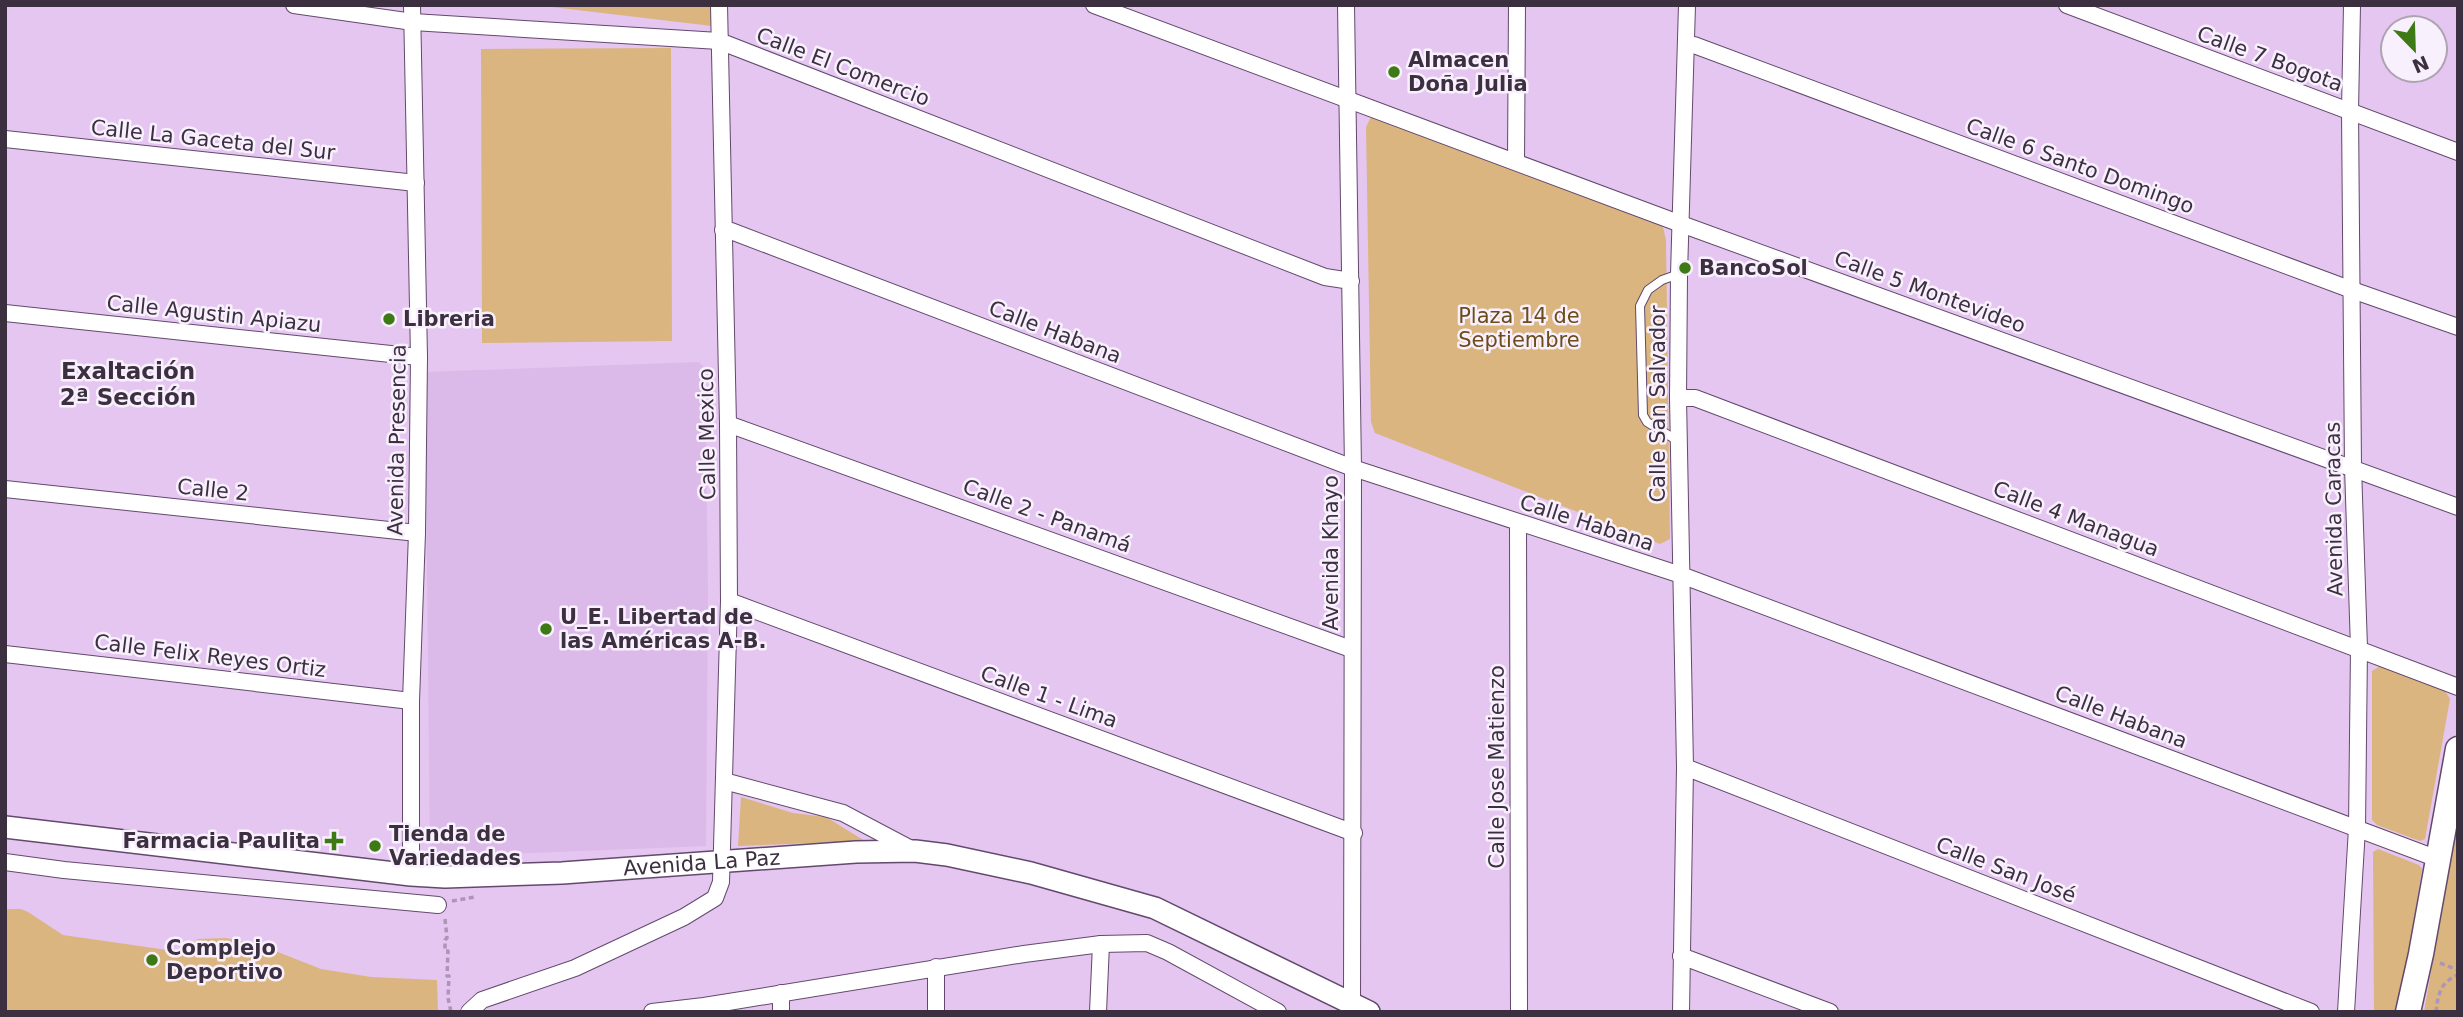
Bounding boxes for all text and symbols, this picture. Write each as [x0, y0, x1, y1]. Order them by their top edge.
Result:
north arrow [2379, 14, 2449, 84]
street label: Calle 7 Bogota [2194, 21, 2346, 97]
street label: Calle El Comercio [753, 23, 933, 111]
place label: Almacen Doña Julia [1408, 48, 1528, 96]
text: N [2409, 51, 2432, 78]
marker: Almacen Doña Julia [1386, 64, 1402, 80]
street label: Calle 6 Santo Domingo [1963, 114, 2197, 218]
street label: Calle La Gaceta del Sur [90, 115, 337, 165]
street label: Calle 5 Montevideo [1831, 246, 2029, 338]
place label: BancoSol [1699, 256, 1808, 280]
marker: BancoSol [1677, 260, 1693, 276]
street label: Calle Agustin Apiazu [106, 291, 322, 337]
street label: Calle Habana [985, 296, 1125, 368]
park label: Plaza 14 de Septiembre [1458, 304, 1580, 352]
street label: Calle San Salvador [1646, 305, 1670, 503]
place label: Libreria [403, 307, 495, 331]
marker: Libreria [381, 311, 397, 327]
street label: Avenida Presencia [383, 344, 411, 536]
district label: Exaltación 2ª Sección [60, 358, 196, 410]
street label: Calle Mexico [694, 368, 720, 500]
street label: Avenida Caracas [2320, 421, 2348, 597]
street label: Calle 2 [176, 474, 250, 506]
street label: Calle 2 - Panamá [960, 474, 1134, 558]
street label: Avenida Khayo [1319, 475, 1343, 631]
street label: Calle 4 Managua [1990, 476, 2162, 562]
street label: Calle Habana [1517, 490, 1657, 556]
place label: U_E. Libertad de las Américas A-B. [560, 605, 767, 653]
marker: U_E. Libertad de las Américas A-B. [538, 621, 554, 637]
street label: Calle Felix Reyes Ortiz [93, 630, 327, 682]
street label: Calle 1 - Lima [977, 661, 1121, 733]
street label: Calle Jose Matienzo [1485, 665, 1509, 869]
street label: Calle Habana [2051, 681, 2191, 753]
place label: Tienda de Variedades [389, 822, 521, 870]
place label: Farmacia Paulita [123, 829, 320, 853]
street label: Calle San José [1933, 832, 2079, 908]
marker: Farmacia Paulita [326, 833, 342, 849]
marker: Tienda de Variedades [367, 838, 383, 854]
street label: Avenida La Paz [622, 845, 781, 881]
place label: Complejo Deportivo [166, 936, 283, 984]
marker: Complejo Deportivo [144, 952, 160, 968]

